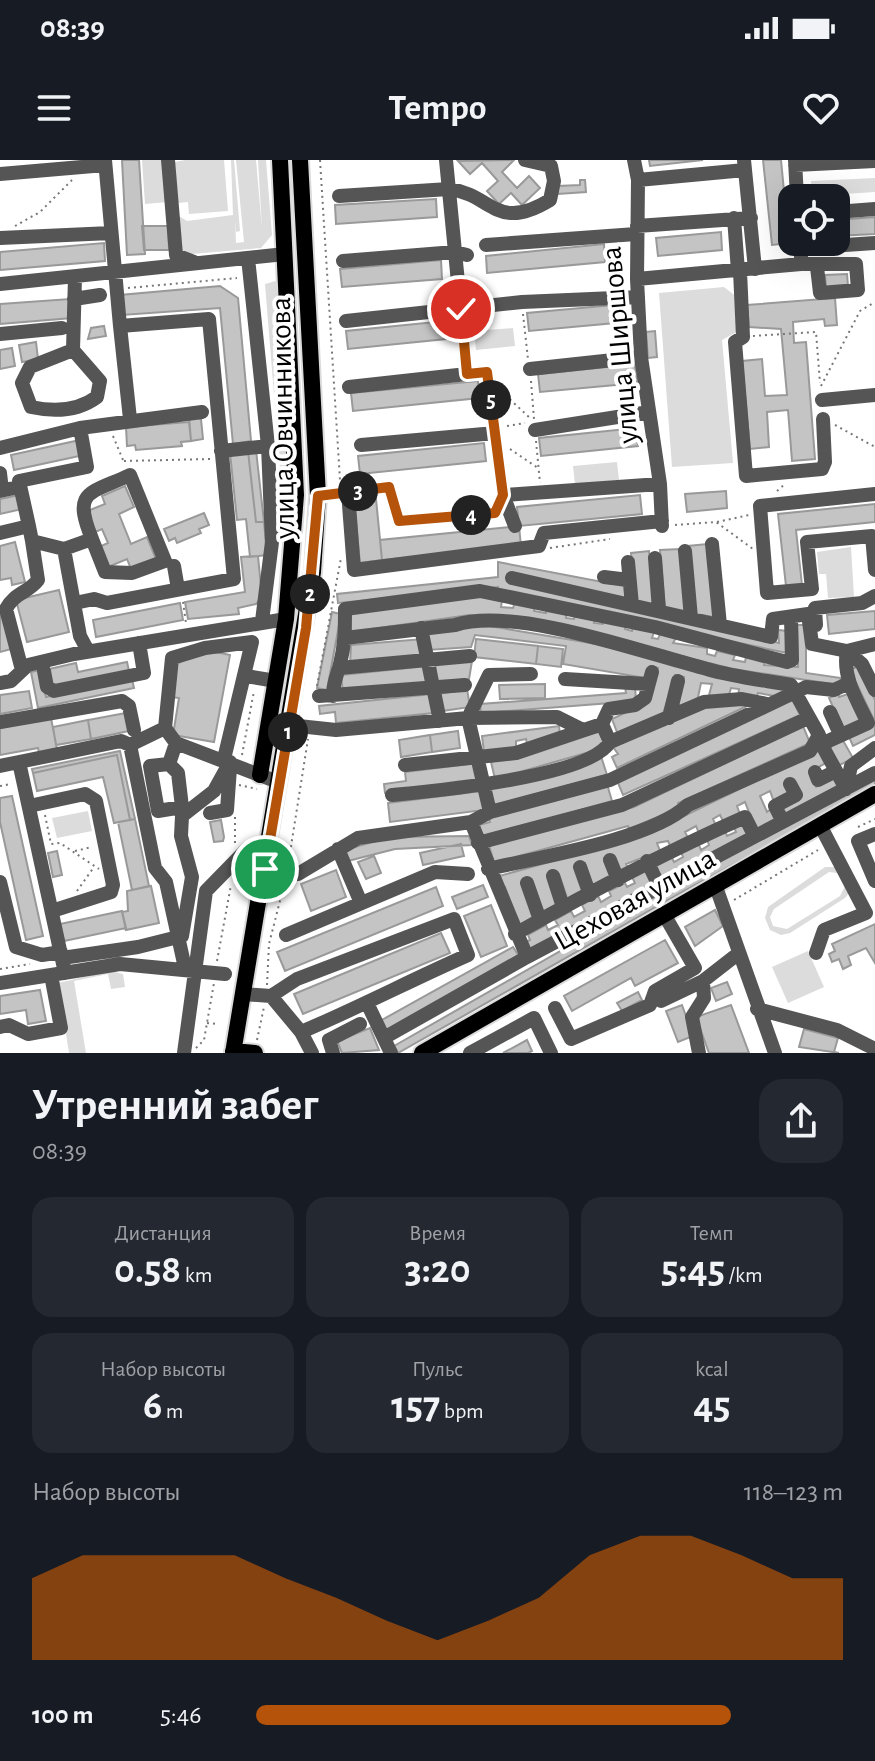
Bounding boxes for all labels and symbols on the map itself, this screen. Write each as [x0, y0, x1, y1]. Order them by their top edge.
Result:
street label: улица Ширшова [596, 245, 644, 446]
pin [427, 275, 495, 343]
street label: улица Овчинникова [266, 297, 300, 540]
pin: 5 [471, 380, 511, 420]
pin: 3 [338, 471, 378, 511]
pin: 4 [451, 495, 491, 535]
pin: 2 [290, 574, 330, 614]
pin: 1 [268, 712, 308, 752]
pin [231, 835, 299, 903]
street label: Цеховая улица [549, 843, 721, 957]

